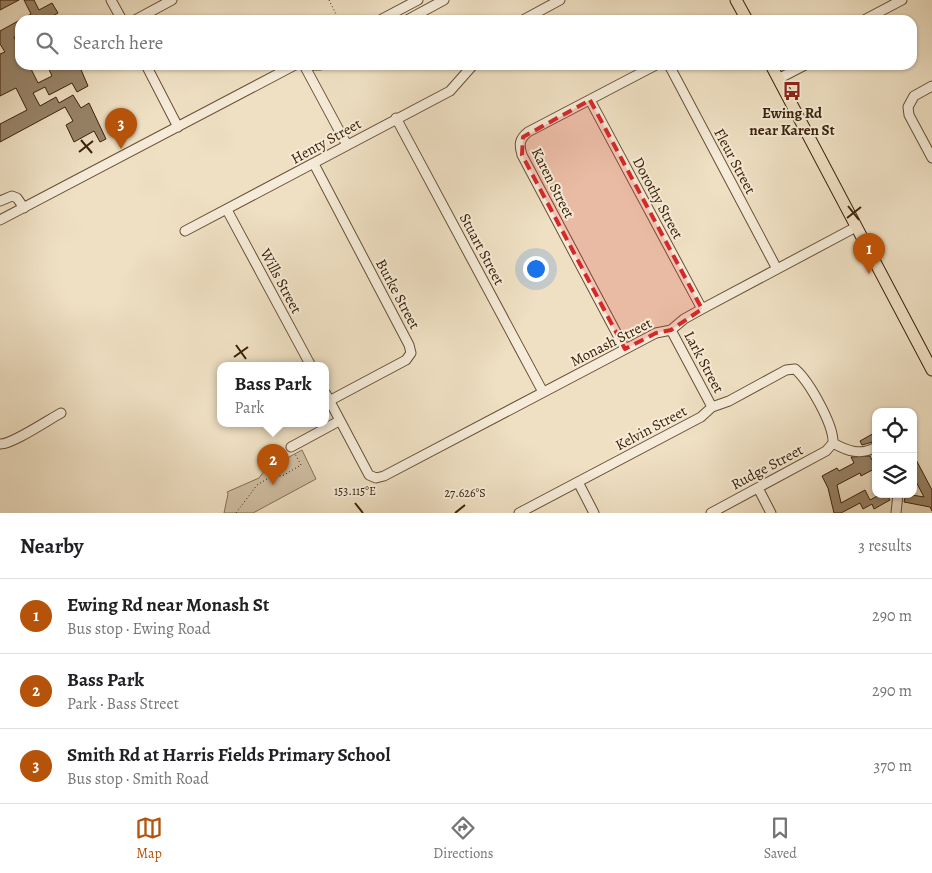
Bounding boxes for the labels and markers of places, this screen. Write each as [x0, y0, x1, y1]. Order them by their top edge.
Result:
bus stop icon: Ewing Rd near Karen St [781, 80, 803, 102]
place label: Ewing Rd near Karen St [749, 103, 835, 140]
pin: 3 [105, 108, 137, 149]
pin: 1 [853, 233, 885, 274]
pin: 2 [257, 444, 289, 485]

